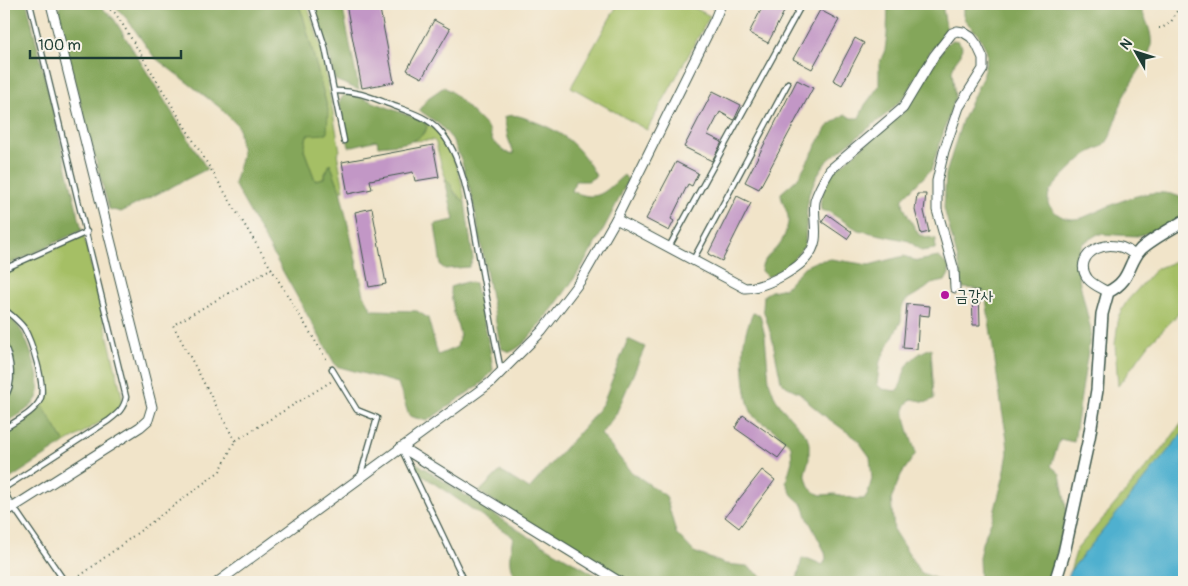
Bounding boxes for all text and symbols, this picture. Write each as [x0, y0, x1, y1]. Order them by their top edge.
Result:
scale bar [30, 28, 181, 60]
north arrow [1110, 28, 1160, 78]
text: N [1117, 35, 1136, 53]
text: 100 m [38, 36, 81, 55]
place label: 금강사 [955, 286, 994, 306]
marker: 금강사 [939, 289, 951, 301]

